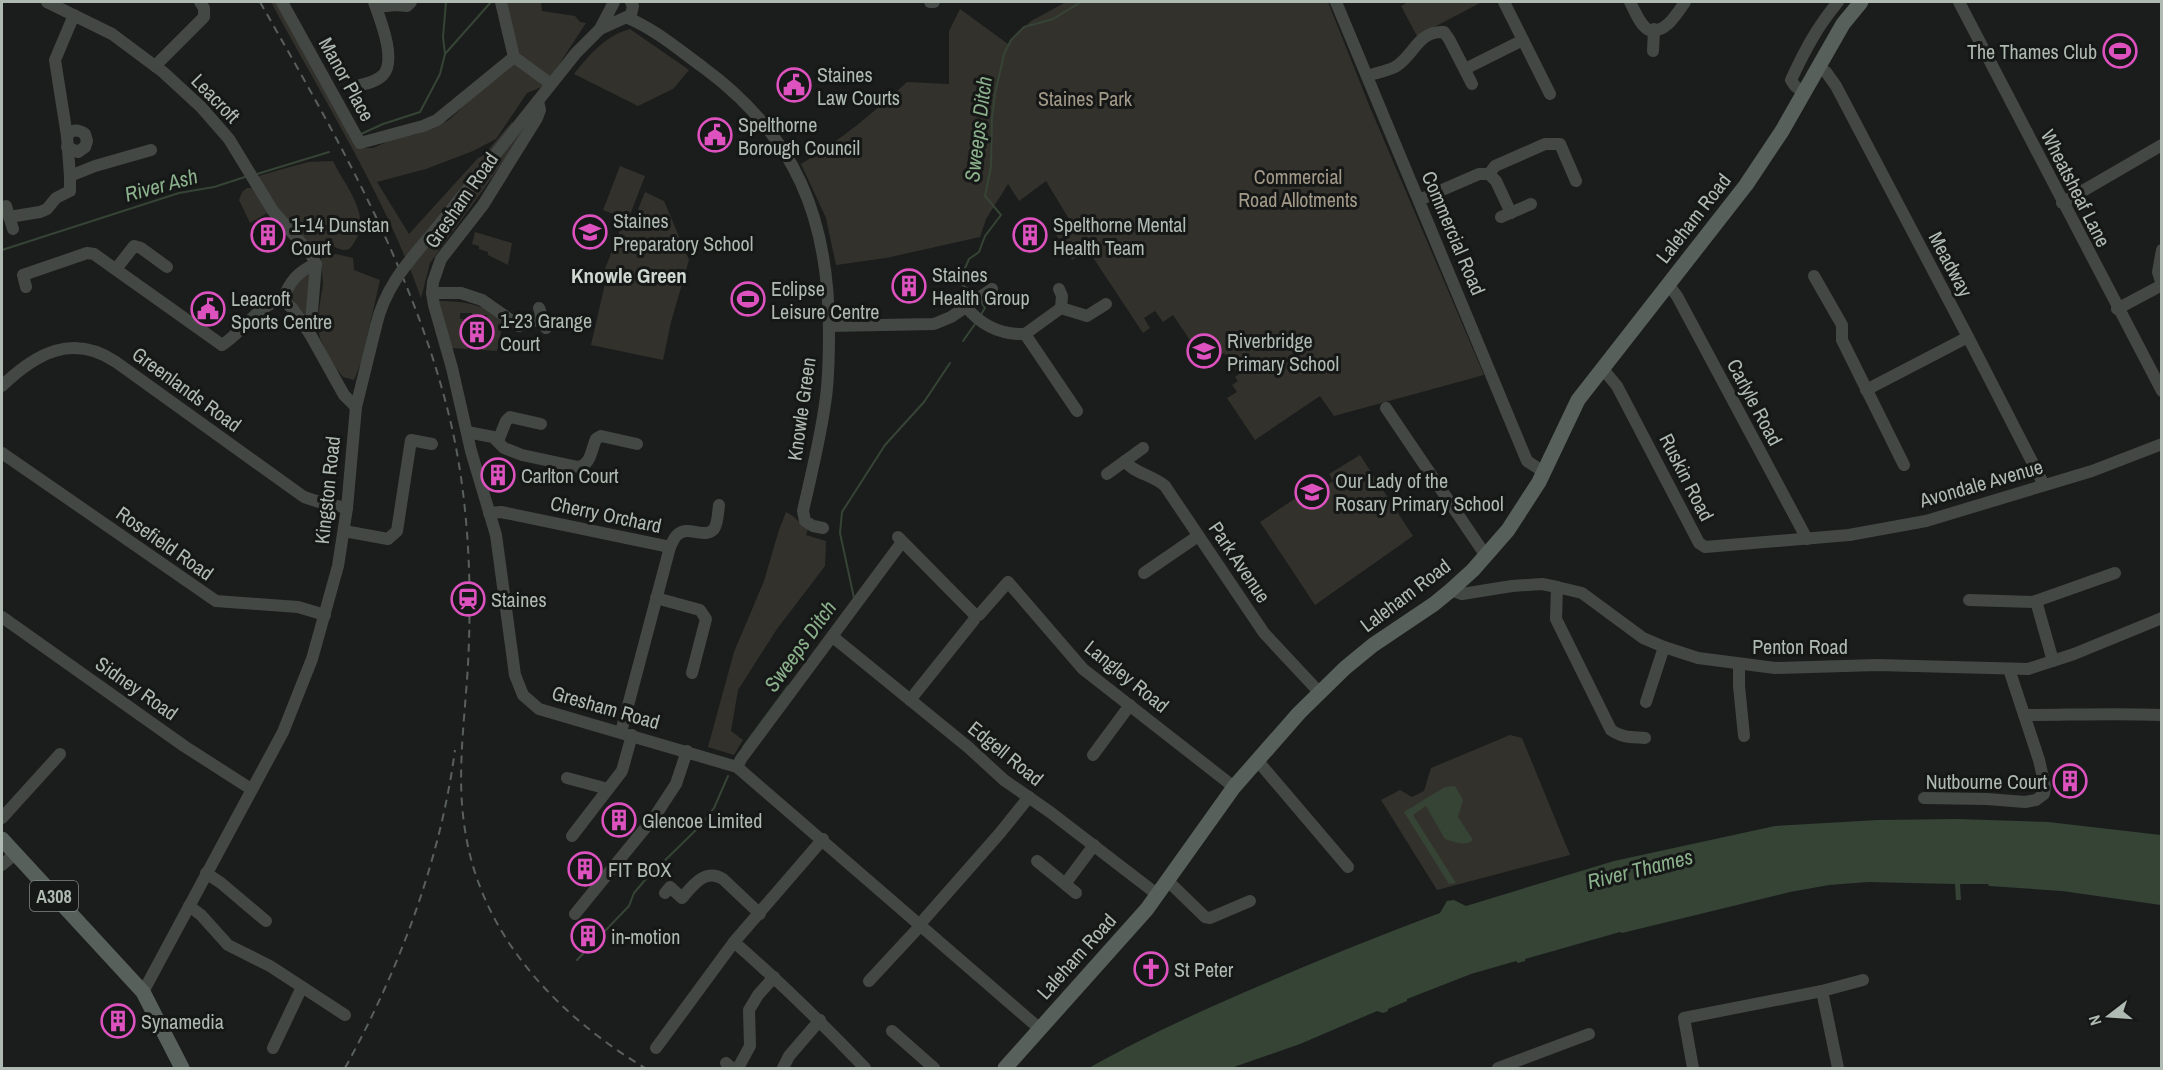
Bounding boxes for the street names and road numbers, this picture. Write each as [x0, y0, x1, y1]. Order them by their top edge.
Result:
street label: Manor Place [313, 32, 381, 126]
street label: Leacroft [186, 67, 247, 129]
street label: Wheatsheaf Lane [2035, 125, 2117, 251]
street label: Gresham Road [418, 147, 504, 253]
street label: Commercial Road [1416, 167, 1492, 299]
street label: Laleham Road [1650, 168, 1736, 268]
street label: Meadway [1923, 227, 1980, 302]
street label: Greenlands Road [127, 340, 247, 438]
street label: Carlyle Road [1721, 354, 1789, 450]
street label: Knowle Green [780, 356, 822, 462]
street label: Ruskin Road [1653, 429, 1721, 525]
street label: Kingston Road [308, 435, 346, 545]
street label: Avondale Avenue [1915, 453, 2046, 514]
street label: Cherry Orchard [548, 489, 664, 539]
street label: Rosefield Road [111, 500, 219, 586]
street label: Park Avenue [1203, 516, 1277, 608]
street label: Laleham Road [1354, 552, 1456, 638]
street label: Penton Road [1752, 633, 1848, 660]
street label: Langley Road [1079, 634, 1175, 718]
street label: Sidney Road [90, 650, 184, 726]
street label: Gresham Road [549, 679, 663, 735]
street label: Edgell Road [963, 714, 1049, 792]
road number: A308 [30, 881, 78, 911]
street label: Laleham Road [1030, 907, 1122, 1005]

